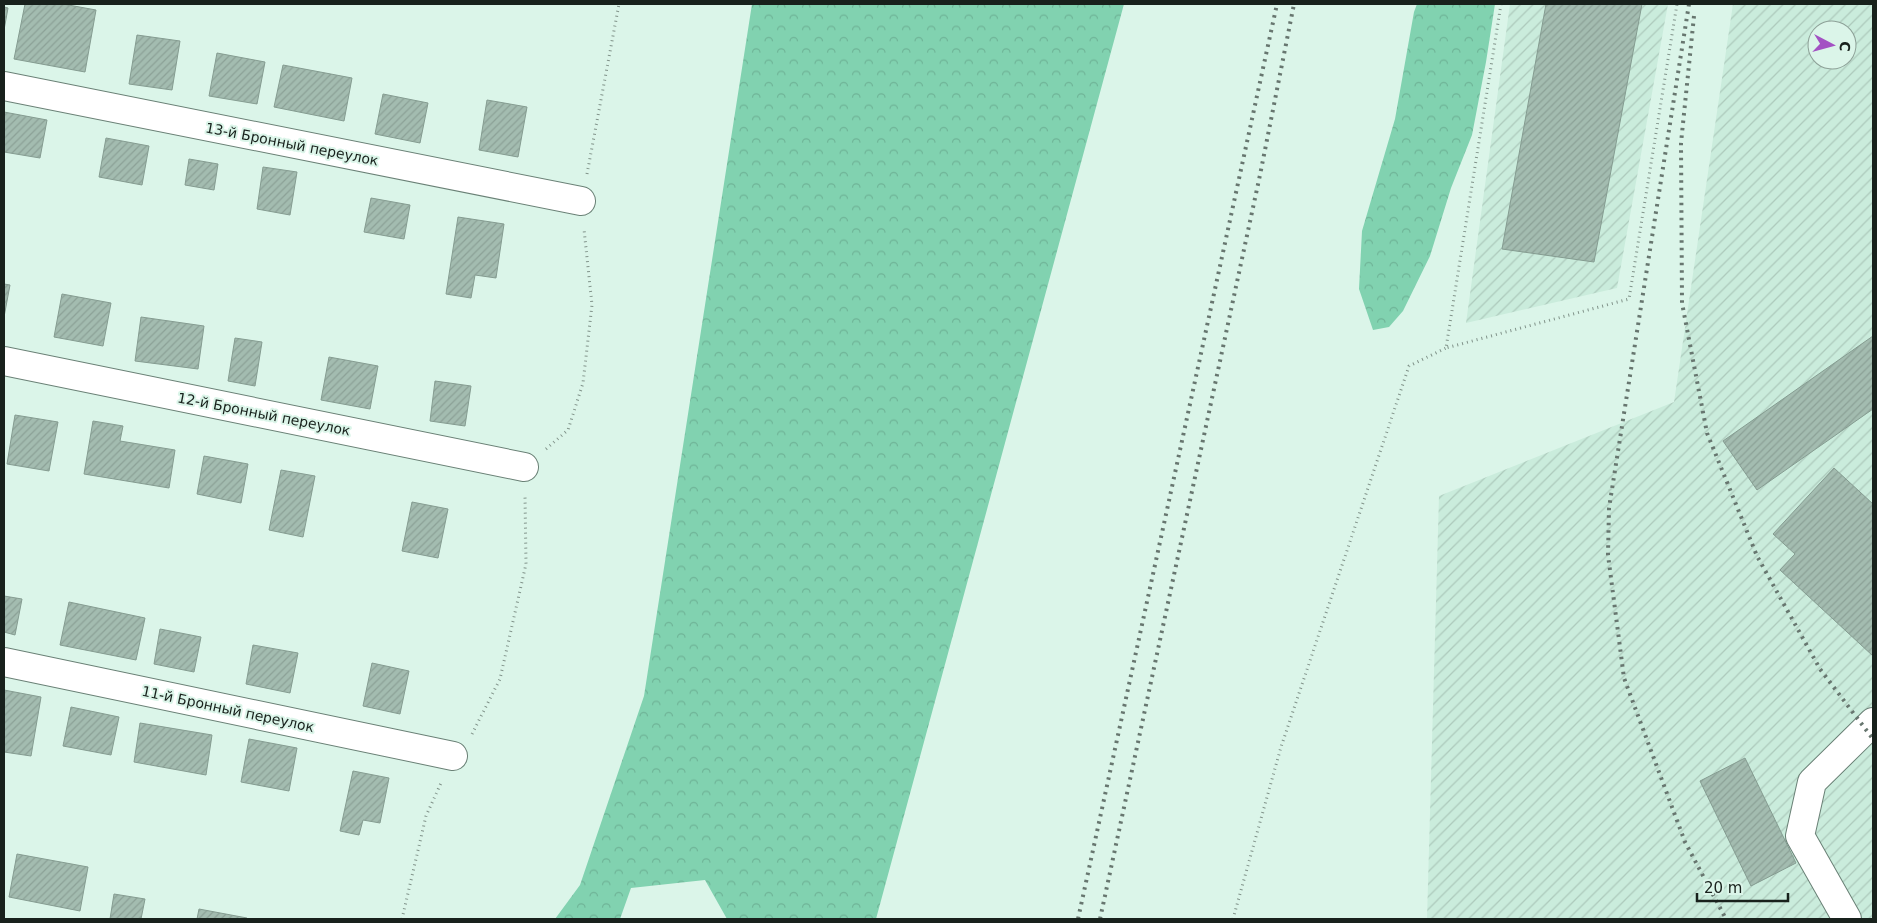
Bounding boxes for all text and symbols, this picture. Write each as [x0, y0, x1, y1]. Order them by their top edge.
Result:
north arrow [1807, 20, 1857, 70]
text: С [1836, 40, 1853, 52]
street label: 13-й Бронный переулок [204, 119, 380, 169]
street label: 12-й Бронный переулок [176, 389, 352, 439]
street label: 11-й Бронный переулок [140, 683, 316, 735]
scale bar [1697, 870, 1788, 902]
text: 20 m [1704, 879, 1742, 897]

